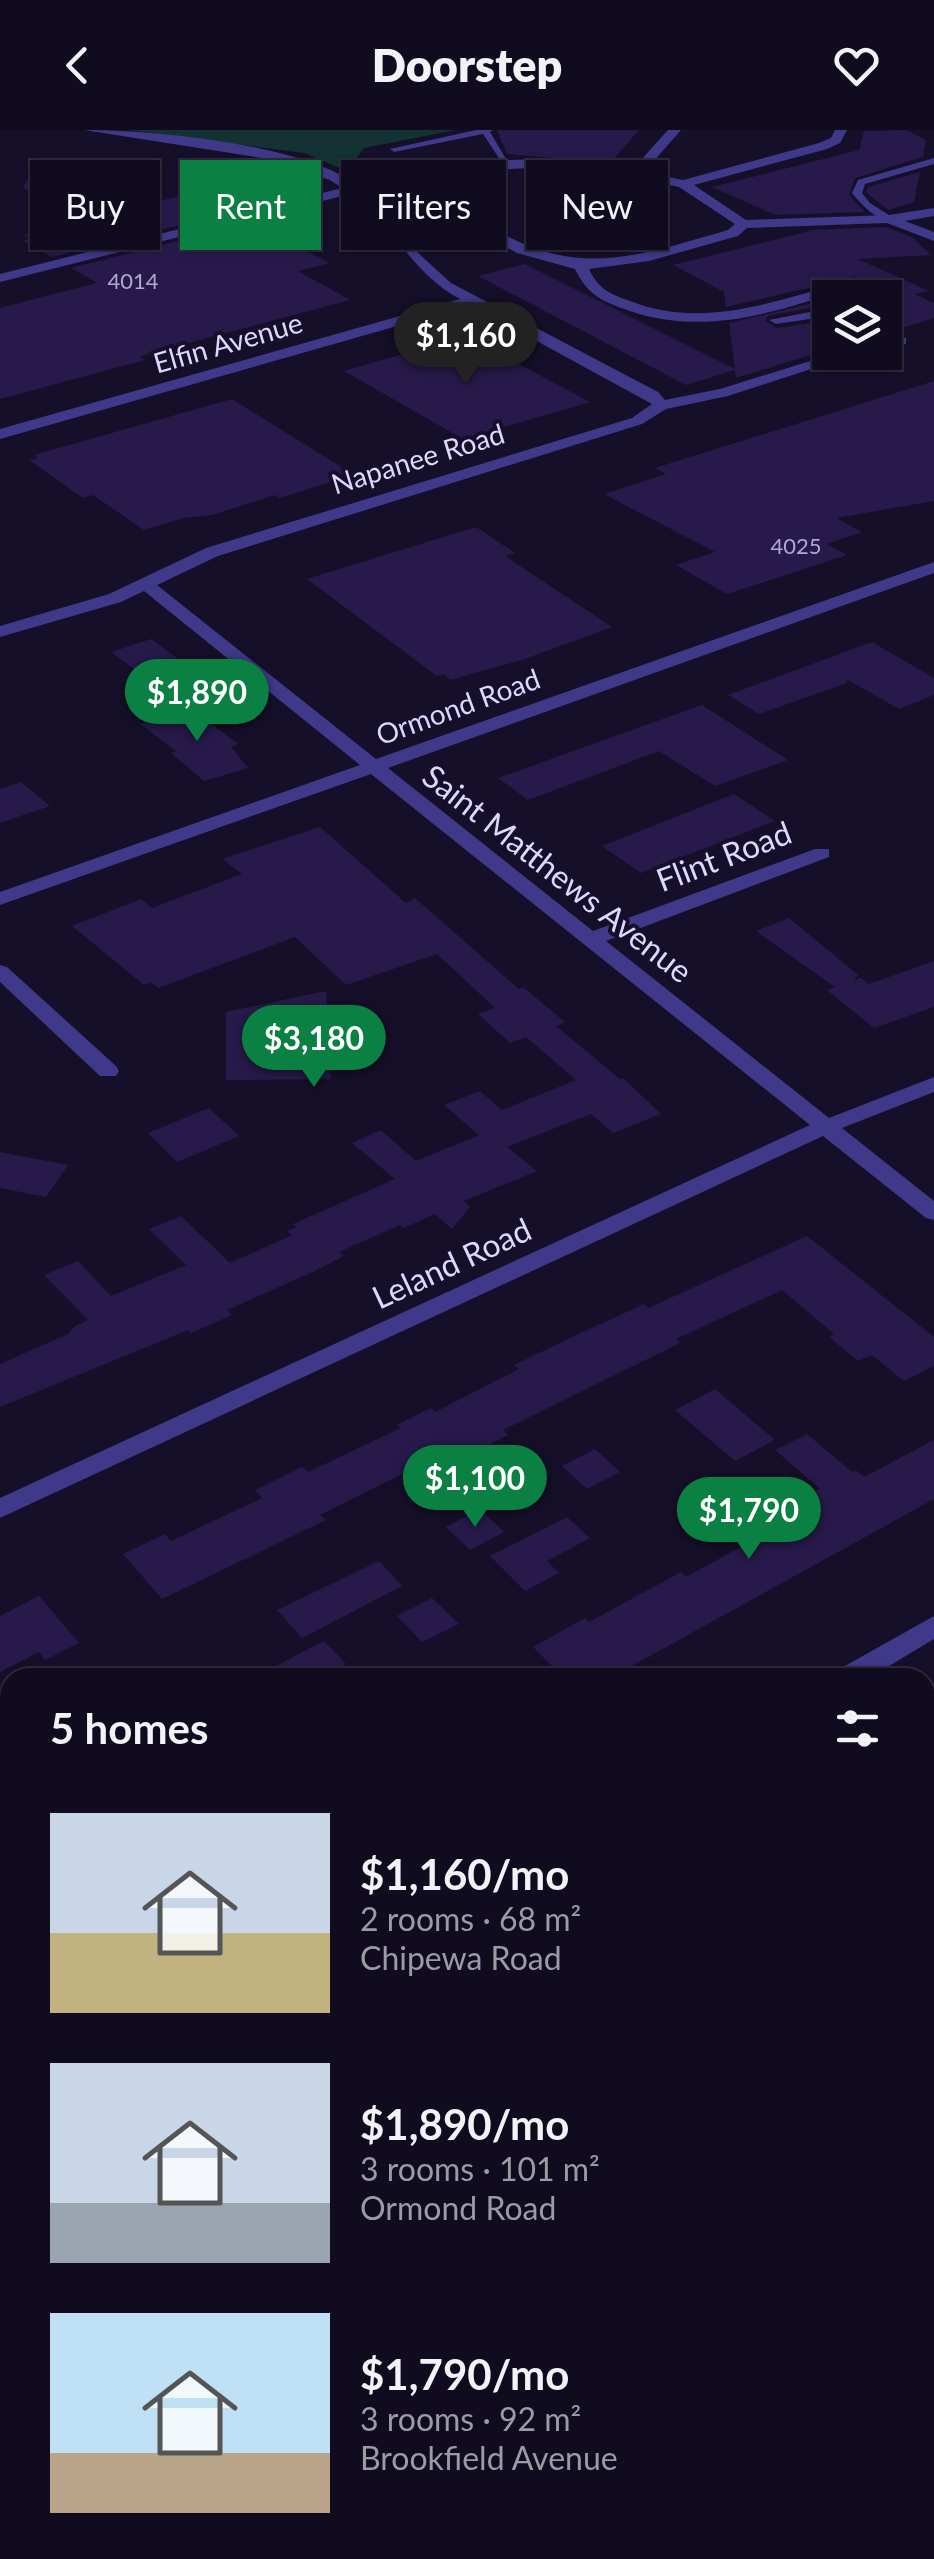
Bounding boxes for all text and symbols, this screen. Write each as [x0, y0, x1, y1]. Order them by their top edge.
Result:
icon: back [50, 38, 105, 93]
text: Doorstep [372, 38, 562, 92]
icon: heart [829, 38, 884, 93]
chip: Buy [30, 160, 160, 250]
chip: Rent [180, 160, 321, 250]
chip: Filters [341, 160, 506, 250]
chip: New [526, 160, 668, 250]
house number: 4014 [107, 267, 159, 294]
map controls [812, 280, 902, 370]
button: layers [812, 280, 902, 370]
pin: $1,160 [385, 302, 547, 387]
street label: Elfin Avenue [149, 305, 306, 379]
text: $1,160 [416, 315, 516, 354]
street label: Napanee Road [327, 416, 508, 500]
house number: 4025 [770, 532, 822, 559]
pin: $1,890 [116, 659, 278, 744]
street label: Ormond Road [371, 661, 544, 751]
text: $1,890 [147, 672, 247, 711]
street label: Saint Matthews Avenue [415, 755, 700, 990]
street label: Flint Road [651, 812, 796, 899]
pin: $3,180 [233, 1005, 395, 1090]
text: $3,180 [264, 1018, 364, 1057]
street label: Leland Road [366, 1209, 537, 1316]
pin: $1,100 [394, 1445, 556, 1530]
text: $1,100 [425, 1458, 525, 1497]
pin: $1,790 [668, 1477, 830, 1562]
text: $1,790 [699, 1490, 799, 1529]
icon: filters [830, 1701, 885, 1756]
text: 5 homes [50, 1703, 208, 1753]
text: $1,160/mo [360, 1849, 569, 1899]
icon: home [130, 1853, 250, 1973]
text: 2 rooms · 68 m² [360, 1899, 581, 1938]
text: Chipewa Road [360, 1938, 562, 1977]
text: $1,890/mo [360, 2099, 569, 2149]
icon: home [130, 2103, 250, 2223]
text: 3 rooms · 101 m² [360, 2149, 600, 2188]
text: Ormond Road [360, 2188, 556, 2227]
text: $1,790/mo [360, 2349, 569, 2399]
icon: home [130, 2353, 250, 2473]
text: 3 rooms · 92 m² [360, 2399, 581, 2438]
text: Brookfield Avenue [360, 2438, 618, 2477]

